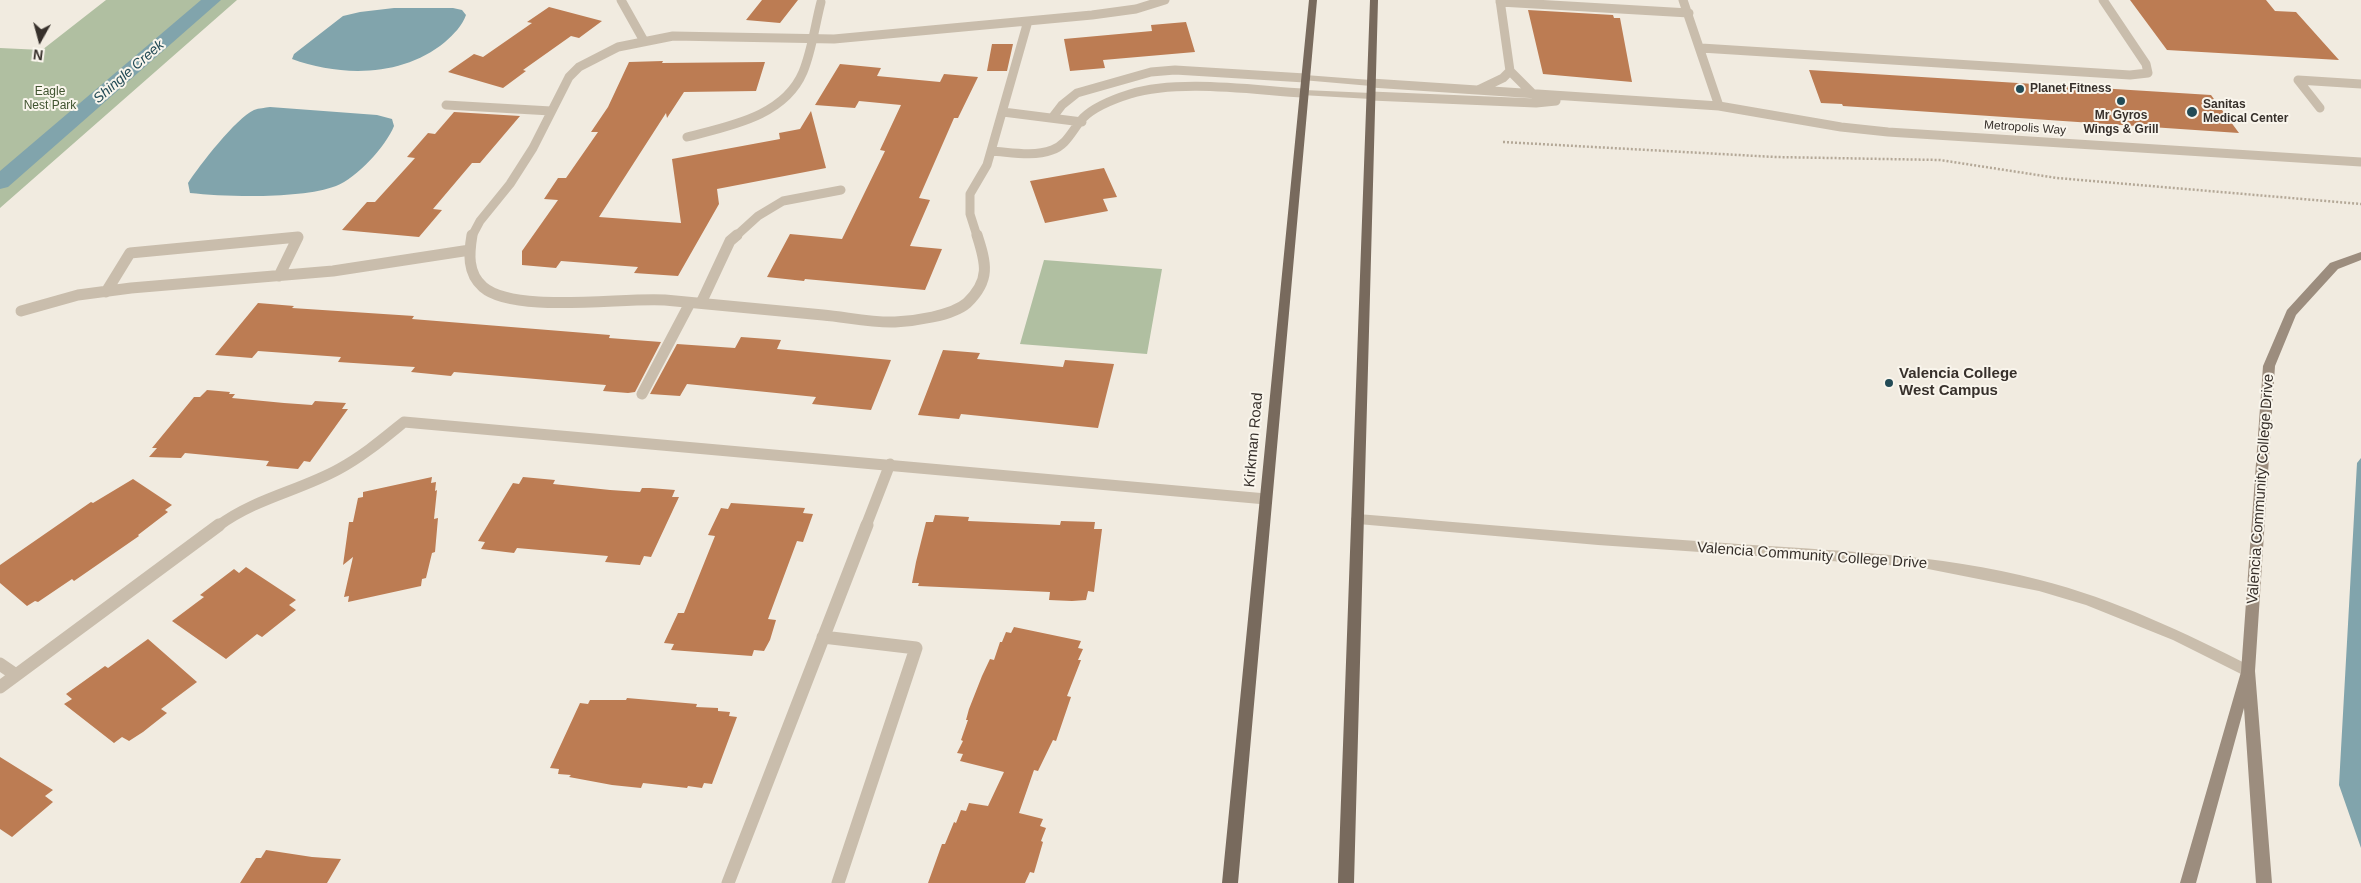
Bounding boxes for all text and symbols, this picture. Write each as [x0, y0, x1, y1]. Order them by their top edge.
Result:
north arrow [15, 15, 65, 65]
water label: Shingle Creek [90, 37, 168, 107]
text: N [32, 46, 44, 63]
place label: Planet Fitness [2030, 82, 2111, 96]
marker: Planet Fitness [2014, 83, 2026, 95]
park label: Eagle Nest Park [24, 85, 76, 113]
marker: Mr Gyros Wings & Grill [2115, 95, 2127, 107]
place label: Sanitas Medical Center [2203, 98, 2288, 126]
marker: Sanitas Medical Center [2185, 105, 2199, 119]
place label: Mr Gyros Wings & Grill [2083, 109, 2159, 137]
street label: Metropolis Way [1983, 118, 2067, 138]
place label: Valencia College West Campus [1899, 365, 2017, 400]
street label: Valencia Community College Drive [2244, 373, 2278, 605]
marker: Valencia College West Campus [1883, 377, 1895, 389]
street label: Kirkman Road [1241, 392, 1267, 488]
street label: Valencia Community College Drive [1696, 539, 1928, 573]

